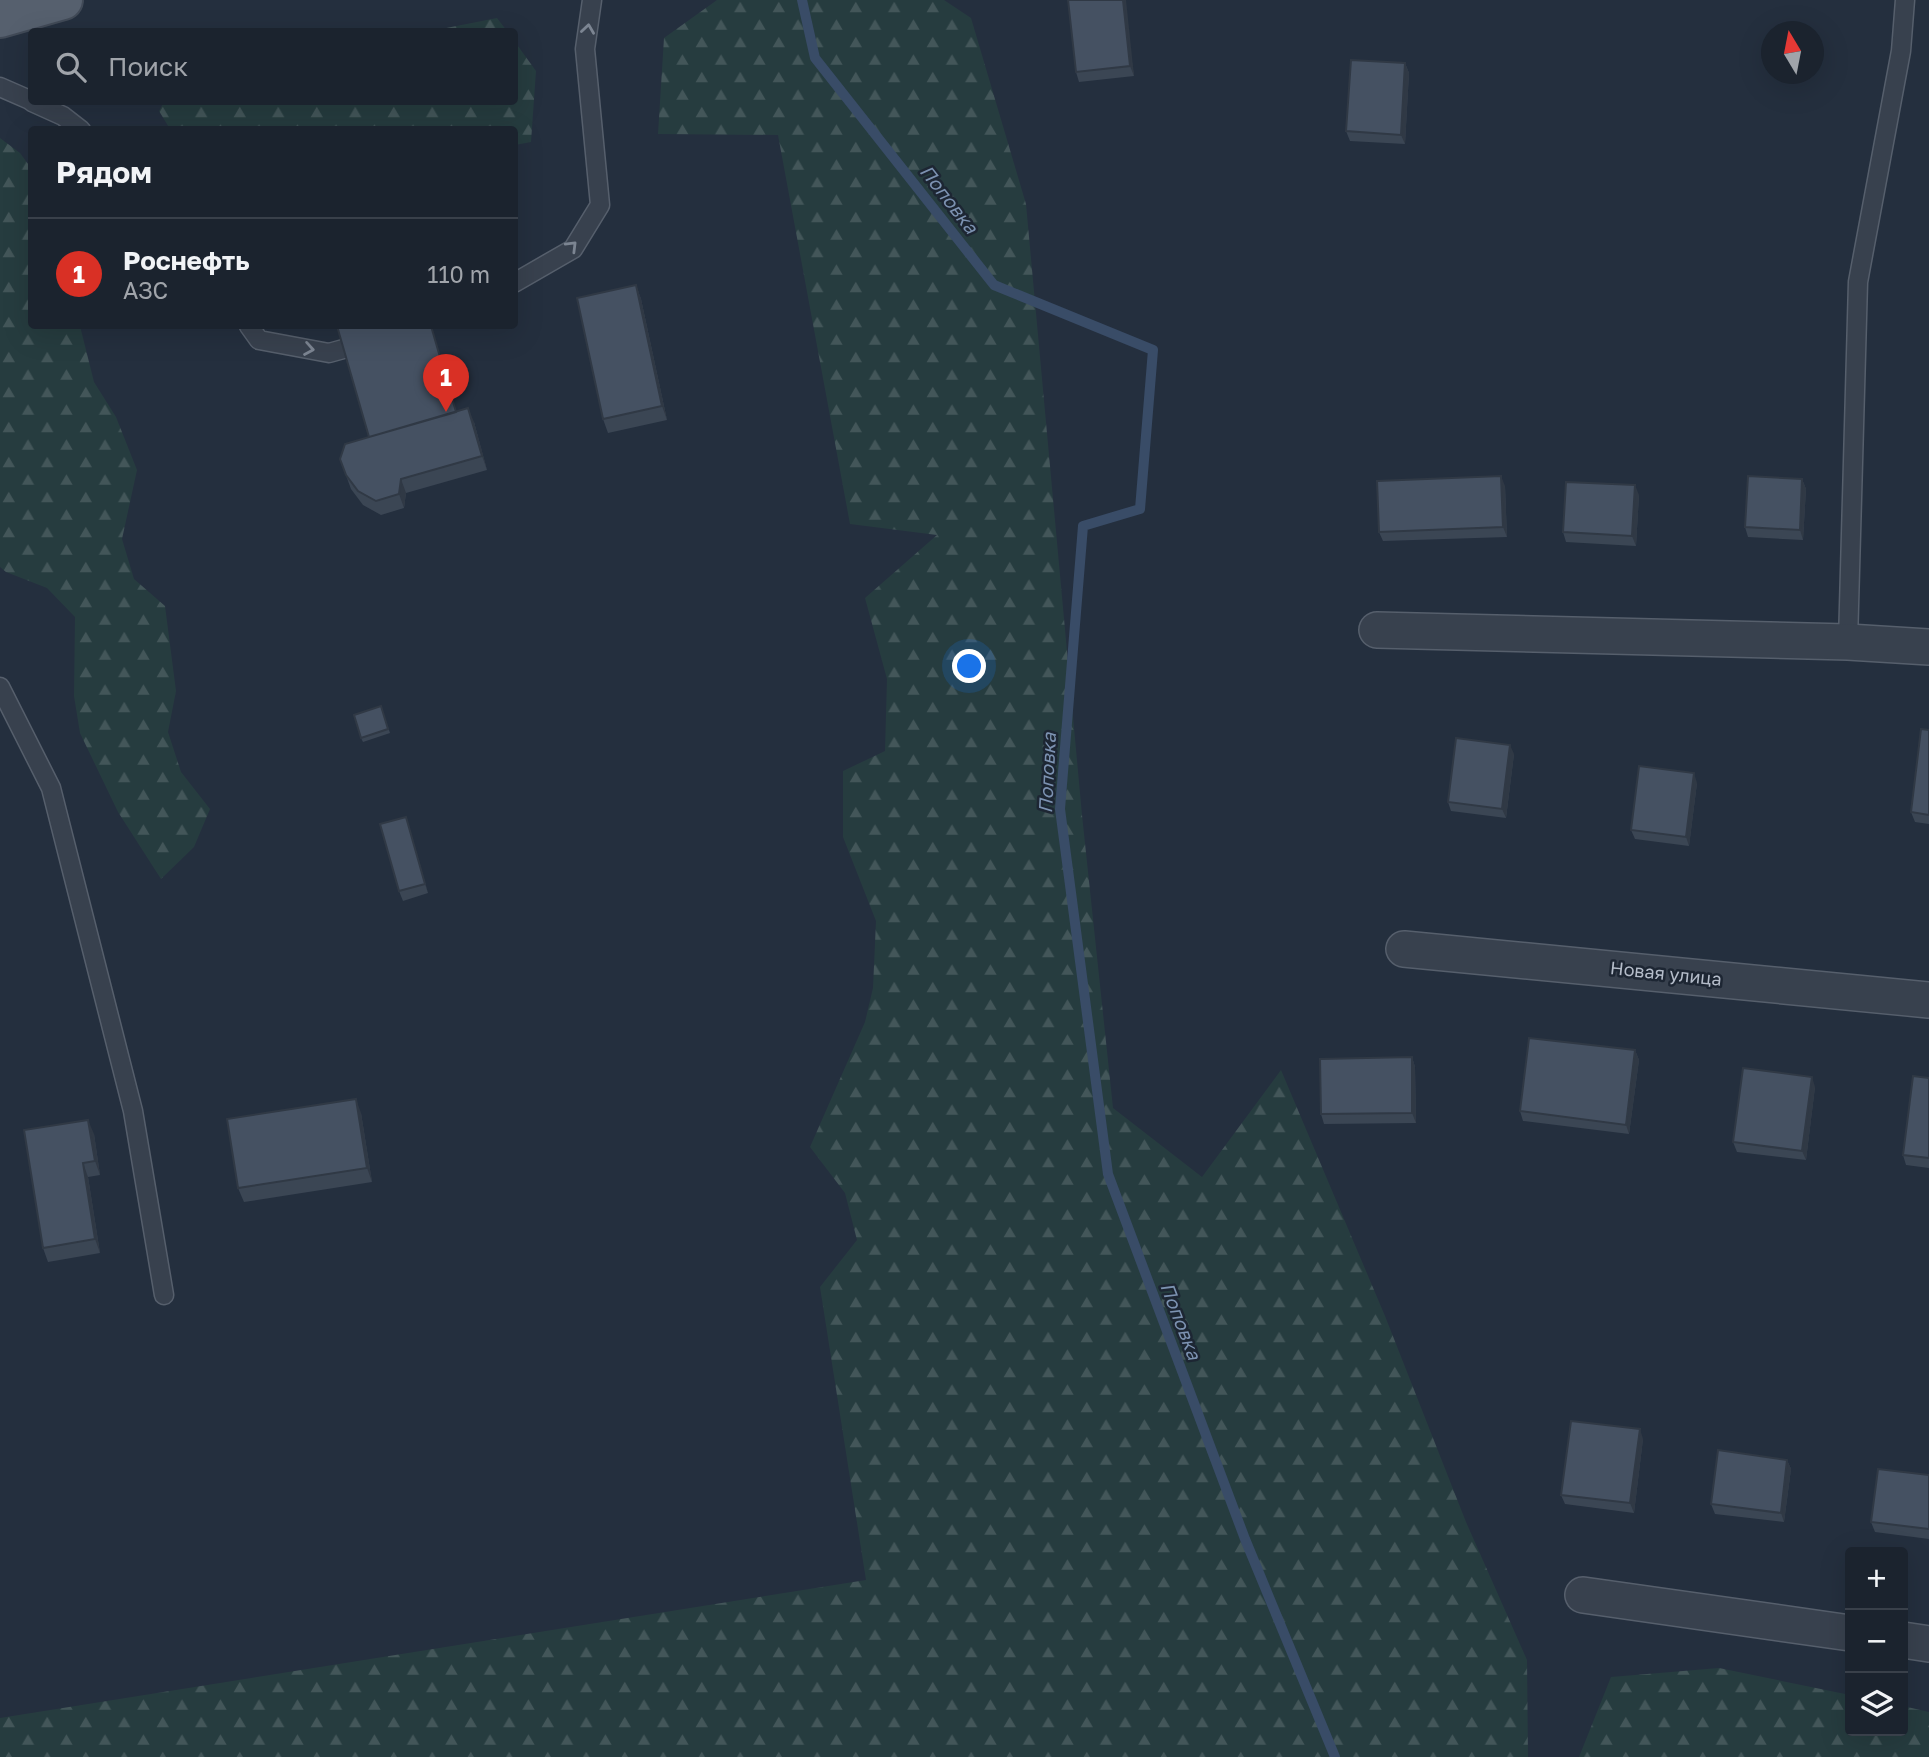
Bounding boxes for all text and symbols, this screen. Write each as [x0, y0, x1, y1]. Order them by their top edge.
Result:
north arrow [1761, 21, 1824, 84]
one-way arrow [580, 24, 595, 35]
search box [28, 28, 518, 105]
icon: search [52, 48, 90, 86]
text: Поиск [108, 51, 188, 82]
text: Рядом [56, 154, 152, 190]
water label: Поповка [916, 160, 984, 239]
one-way arrow [563, 242, 576, 255]
text: Роснефть [123, 245, 250, 276]
text: 1 [73, 260, 85, 288]
text: 110 m [427, 260, 490, 288]
text: АЗС [123, 276, 168, 304]
one-way arrow [303, 341, 315, 356]
pin: 1 [423, 354, 469, 412]
your location [952, 649, 986, 683]
water label: Поповка [1033, 731, 1060, 814]
street label: Новая улица [1609, 956, 1723, 990]
water label: Поповка [1156, 1279, 1207, 1364]
map controls [1845, 1547, 1908, 1736]
button: + [1845, 1547, 1908, 1610]
button: − [1845, 1610, 1908, 1673]
button: layers [1845, 1673, 1908, 1736]

